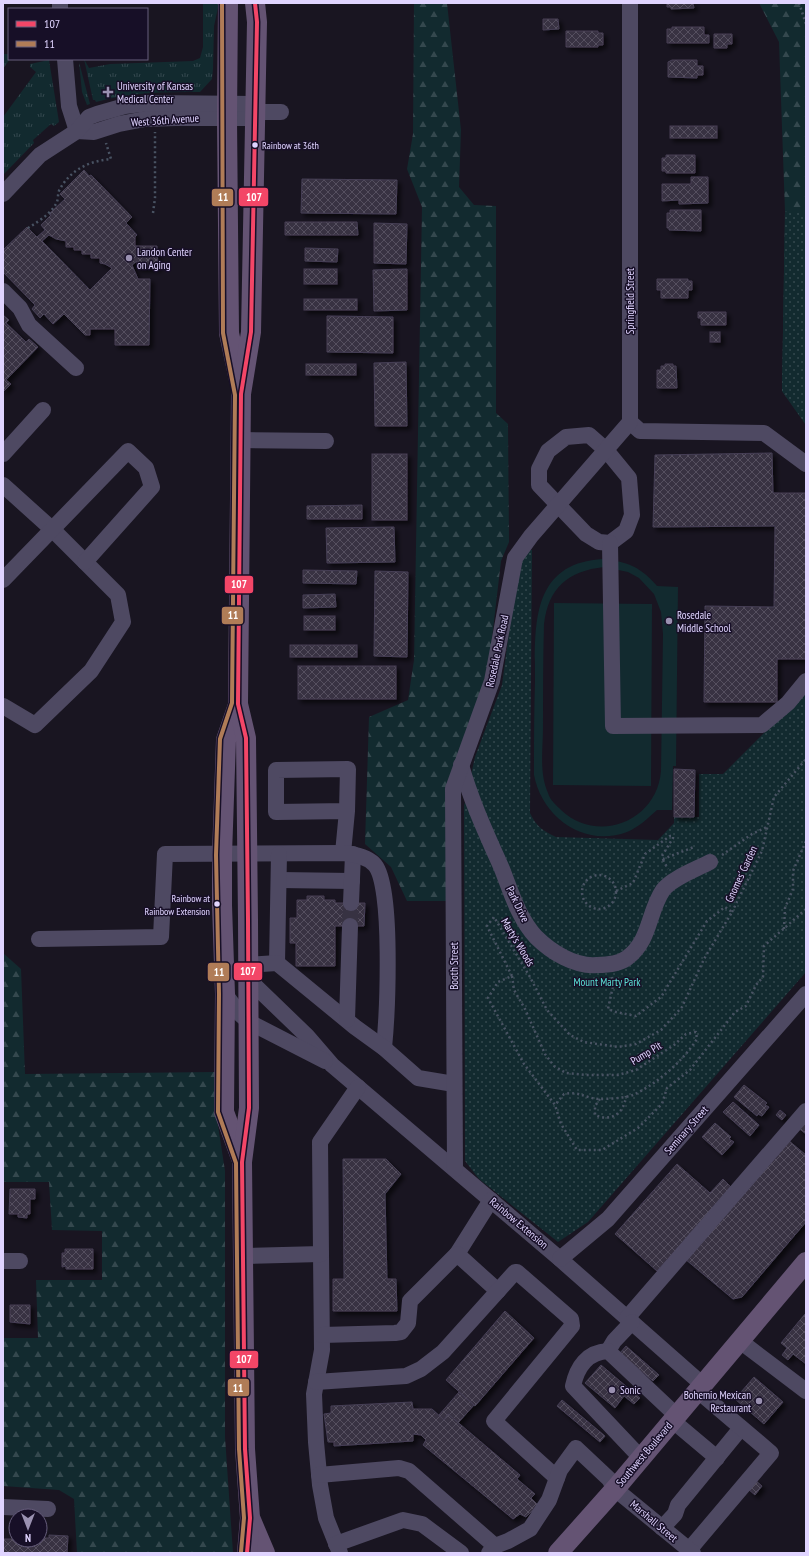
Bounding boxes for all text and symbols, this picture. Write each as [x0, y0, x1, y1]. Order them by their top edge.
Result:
legend [8, 8, 148, 60]
text: 107 [44, 16, 60, 31]
text: 11 [44, 36, 55, 51]
place label: University of Kansas Medical Center [117, 79, 193, 106]
marker: University of Kansas Medical Center [102, 86, 114, 98]
street label: West 36th Avenue [130, 111, 200, 129]
place label: Rainbow at 36th [262, 139, 319, 152]
marker: Rainbow at 36th [250, 140, 260, 150]
line badge: 107 [238, 187, 269, 207]
line badge: 11 [211, 188, 234, 207]
text: 11 [218, 190, 228, 204]
text: 107 [246, 190, 262, 204]
place label: Landon Center on Aging [137, 245, 192, 272]
marker: Landon Center on Aging [124, 253, 134, 263]
street label: Springfield Street [623, 268, 637, 334]
line badge: 107 [224, 575, 254, 594]
text: 107 [231, 577, 247, 591]
line badge: 11 [221, 606, 244, 625]
text: 11 [228, 608, 238, 622]
place label: Rosedale Middle School [677, 608, 731, 635]
street label: Rosedale Park Road [482, 613, 512, 688]
marker: Rosedale Middle School [664, 616, 674, 626]
street label: Gnomes' Garden [722, 843, 760, 905]
street label: Park Drive [503, 884, 533, 925]
place label: Rainbow at Rainbow Extension [144, 892, 210, 918]
marker: Rainbow at Rainbow Extension [212, 899, 222, 909]
street label: Marty's Woods [498, 915, 538, 969]
street label: Booth Street [447, 942, 461, 990]
line badge: 11 [207, 962, 230, 982]
line badge: 107 [233, 962, 263, 981]
text: 107 [240, 964, 256, 978]
text: 11 [214, 965, 224, 979]
park label: Mount Marty Park [574, 975, 641, 989]
street label: Pump Pit [628, 1038, 664, 1068]
street label: Seminary Street [661, 1103, 711, 1157]
street label: Rainbow Extension [487, 1194, 551, 1252]
line badge: 107 [229, 1350, 259, 1369]
text: 107 [236, 1352, 252, 1366]
line badge: 11 [227, 1378, 250, 1397]
text: 11 [233, 1381, 243, 1395]
place label: Sonic [620, 1383, 641, 1397]
marker: Sonic [607, 1385, 617, 1395]
place label: Bohemio Mexican Restaurant [684, 1388, 751, 1415]
marker: Bohemio Mexican Restaurant [754, 1396, 764, 1406]
street label: Southwest Boulevard [613, 1419, 675, 1489]
street label: Marshall Street [627, 1497, 681, 1545]
north arrow [8, 1508, 48, 1548]
text: N [25, 1531, 31, 1545]

